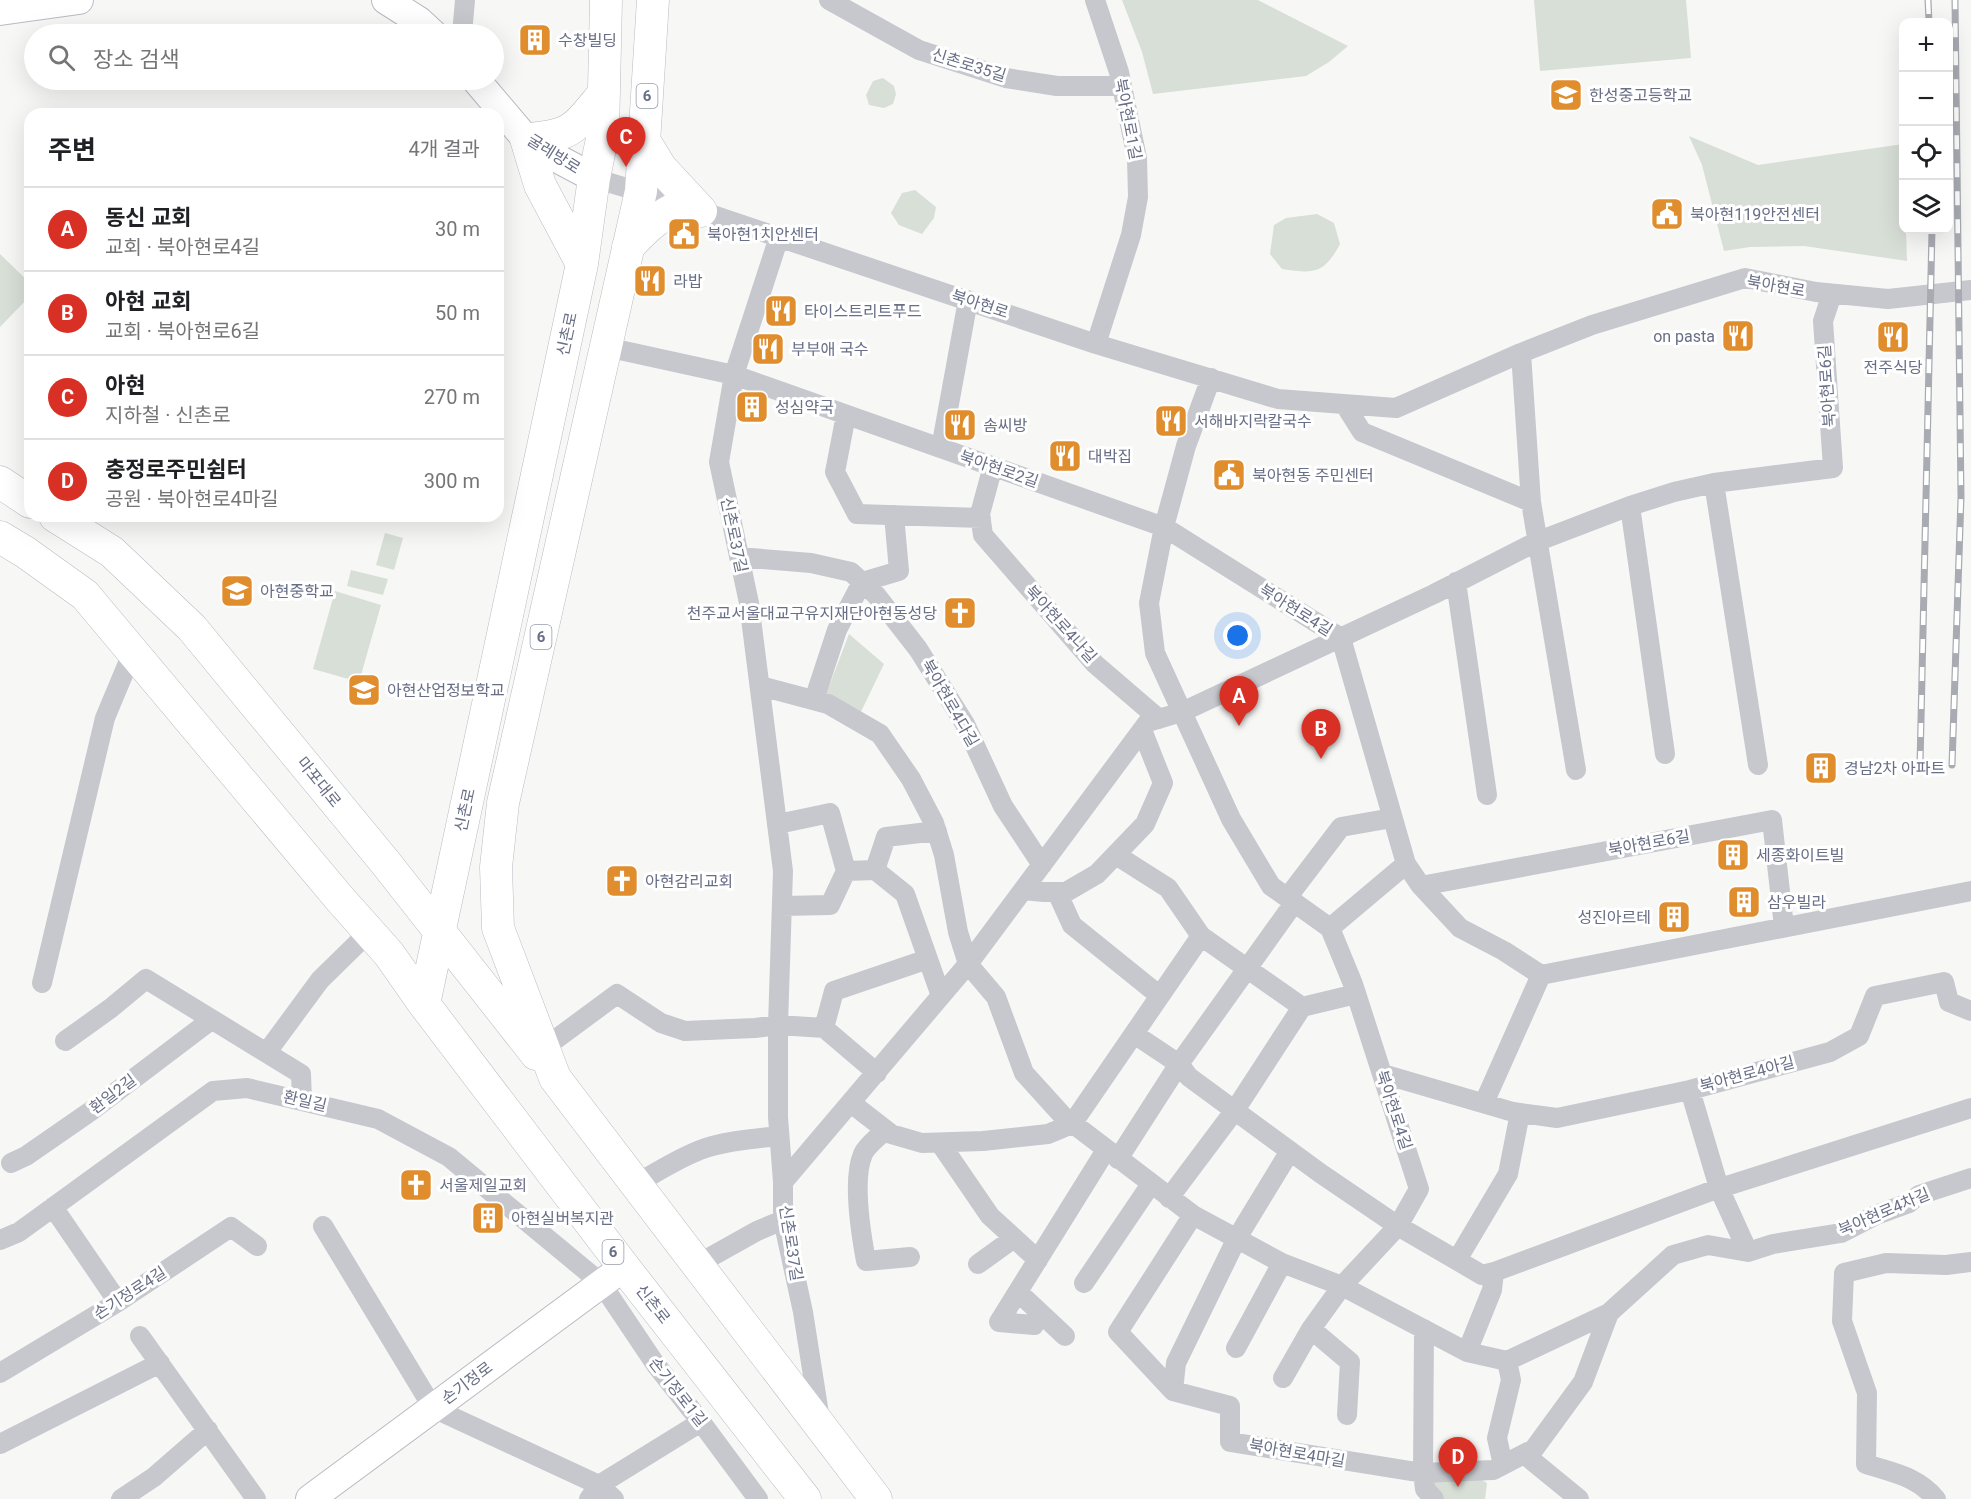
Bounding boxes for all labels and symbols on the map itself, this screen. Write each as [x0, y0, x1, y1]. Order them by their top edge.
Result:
building icon: 수창빌딩 [517, 22, 553, 58]
place label: 수창빌딩 [558, 31, 617, 50]
street label: 신촌로35길 [929, 45, 1009, 85]
street label: 북아현로1길 [1111, 77, 1145, 161]
school or university icon: 한성중고등학교 [1548, 77, 1584, 113]
road number: 6 [636, 84, 658, 108]
place label: 한성중고등학교 [1589, 86, 1692, 105]
pin: C [606, 118, 646, 167]
street label: 굴레방로 [524, 130, 584, 178]
public building icon: 북아현119안전센터 [1649, 196, 1685, 232]
place label: 북아현119안전센터 [1690, 205, 1820, 224]
public building icon: 북아현1치안센터 [666, 216, 702, 252]
place label: 북아현1치안센터 [707, 225, 819, 244]
restaurant icon: 라밥 [632, 263, 668, 299]
place label: 라밥 [673, 272, 703, 291]
street label: 북아현로 [1745, 272, 1807, 301]
street label: 북아현로 [949, 286, 1011, 322]
restaurant icon: 타이스트리트푸드 [763, 293, 799, 329]
place label: 타이스트리트푸드 [804, 302, 922, 321]
street label: 신촌로 [553, 310, 581, 358]
restaurant icon: on pasta [1720, 318, 1756, 354]
restaurant icon: 전주식당 [1875, 319, 1911, 355]
place label: on pasta [1653, 327, 1715, 346]
restaurant icon: 부부애 국수 [750, 331, 786, 367]
place label: 부부애 국수 [791, 340, 869, 359]
street label: 북아현로6길 [1815, 344, 1839, 428]
place label: 전주식당 [1864, 358, 1923, 377]
building icon: 성심약국 [734, 389, 770, 425]
place label: 성심약국 [775, 398, 834, 417]
restaurant icon: 서해바지락칼국수 [1153, 403, 1189, 439]
restaurant icon: 솜씨방 [942, 407, 978, 443]
place label: 서해바지락칼국수 [1194, 412, 1312, 431]
place label: 솜씨방 [983, 416, 1027, 435]
restaurant icon: 대박집 [1047, 438, 1083, 474]
street label: 북아현로2길 [957, 447, 1041, 491]
place label: 대박집 [1088, 447, 1132, 466]
public building icon: 북아현동 주민센터 [1211, 457, 1247, 493]
place label: 북아현동 주민센터 [1252, 466, 1374, 485]
street label: 신촌로37길 [717, 495, 751, 575]
school or university icon: 아현중학교 [219, 573, 255, 609]
street label: 북아현로4길 [1256, 580, 1336, 640]
street label: 북아현로4나길 [1021, 581, 1101, 667]
place label: 아현중학교 [260, 582, 334, 601]
church icon: 천주교서울대교구유지재단아현동성당 [942, 595, 978, 631]
place label: 천주교서울대교구유지재단아현동성당 [687, 604, 937, 623]
your location [1223, 621, 1252, 650]
road number: 6 [530, 625, 552, 649]
street label: 북아현로4다길 [917, 656, 983, 750]
school or university icon: 아현산업정보학교 [346, 672, 382, 708]
pin: A [1220, 676, 1258, 726]
place label: 아현산업정보학교 [387, 681, 505, 700]
pin: B [1302, 710, 1340, 759]
building icon: 경남2차 아파트 [1803, 750, 1839, 786]
street label: 마포대로 [293, 753, 345, 811]
place label: 경남2차 아파트 [1844, 759, 1945, 778]
street label: 신촌로 [451, 786, 479, 834]
street label: 북아현로6길 [1607, 826, 1691, 860]
building icon: 세종화이트빌 [1715, 837, 1751, 873]
place label: 세종화이트빌 [1756, 846, 1844, 865]
church icon: 아현감리교회 [604, 863, 640, 899]
place label: 아현감리교회 [645, 872, 733, 891]
building icon: 삼우빌라 [1726, 884, 1762, 920]
place label: 삼우빌라 [1767, 893, 1826, 912]
building icon: 성진아르테 [1656, 899, 1692, 935]
place label: 성진아르테 [1577, 908, 1651, 927]
street label: 북아현로4아길 [1698, 1052, 1796, 1096]
street label: 북아현로4길 [1372, 1068, 1416, 1152]
street label: 환일2길 [86, 1070, 140, 1118]
street label: 환일길 [281, 1087, 329, 1115]
church icon: 서울제일교회 [398, 1167, 434, 1203]
place label: 서울제일교회 [439, 1176, 527, 1195]
street label: 북아현로4차길 [1835, 1184, 1933, 1240]
building icon: 아현실버복지관 [470, 1200, 506, 1236]
street label: 신촌로37길 [776, 1204, 806, 1282]
place label: 아현실버복지관 [511, 1209, 614, 1228]
road number: 6 [602, 1240, 624, 1264]
street label: 손기정로4길 [90, 1263, 170, 1323]
street label: 신촌로 [632, 1281, 674, 1327]
street label: 손기정로1길 [645, 1354, 711, 1430]
street label: 손기정로 [438, 1358, 496, 1408]
street label: 북아현로4마길 [1247, 1435, 1347, 1471]
pin: D [1438, 1438, 1478, 1487]

